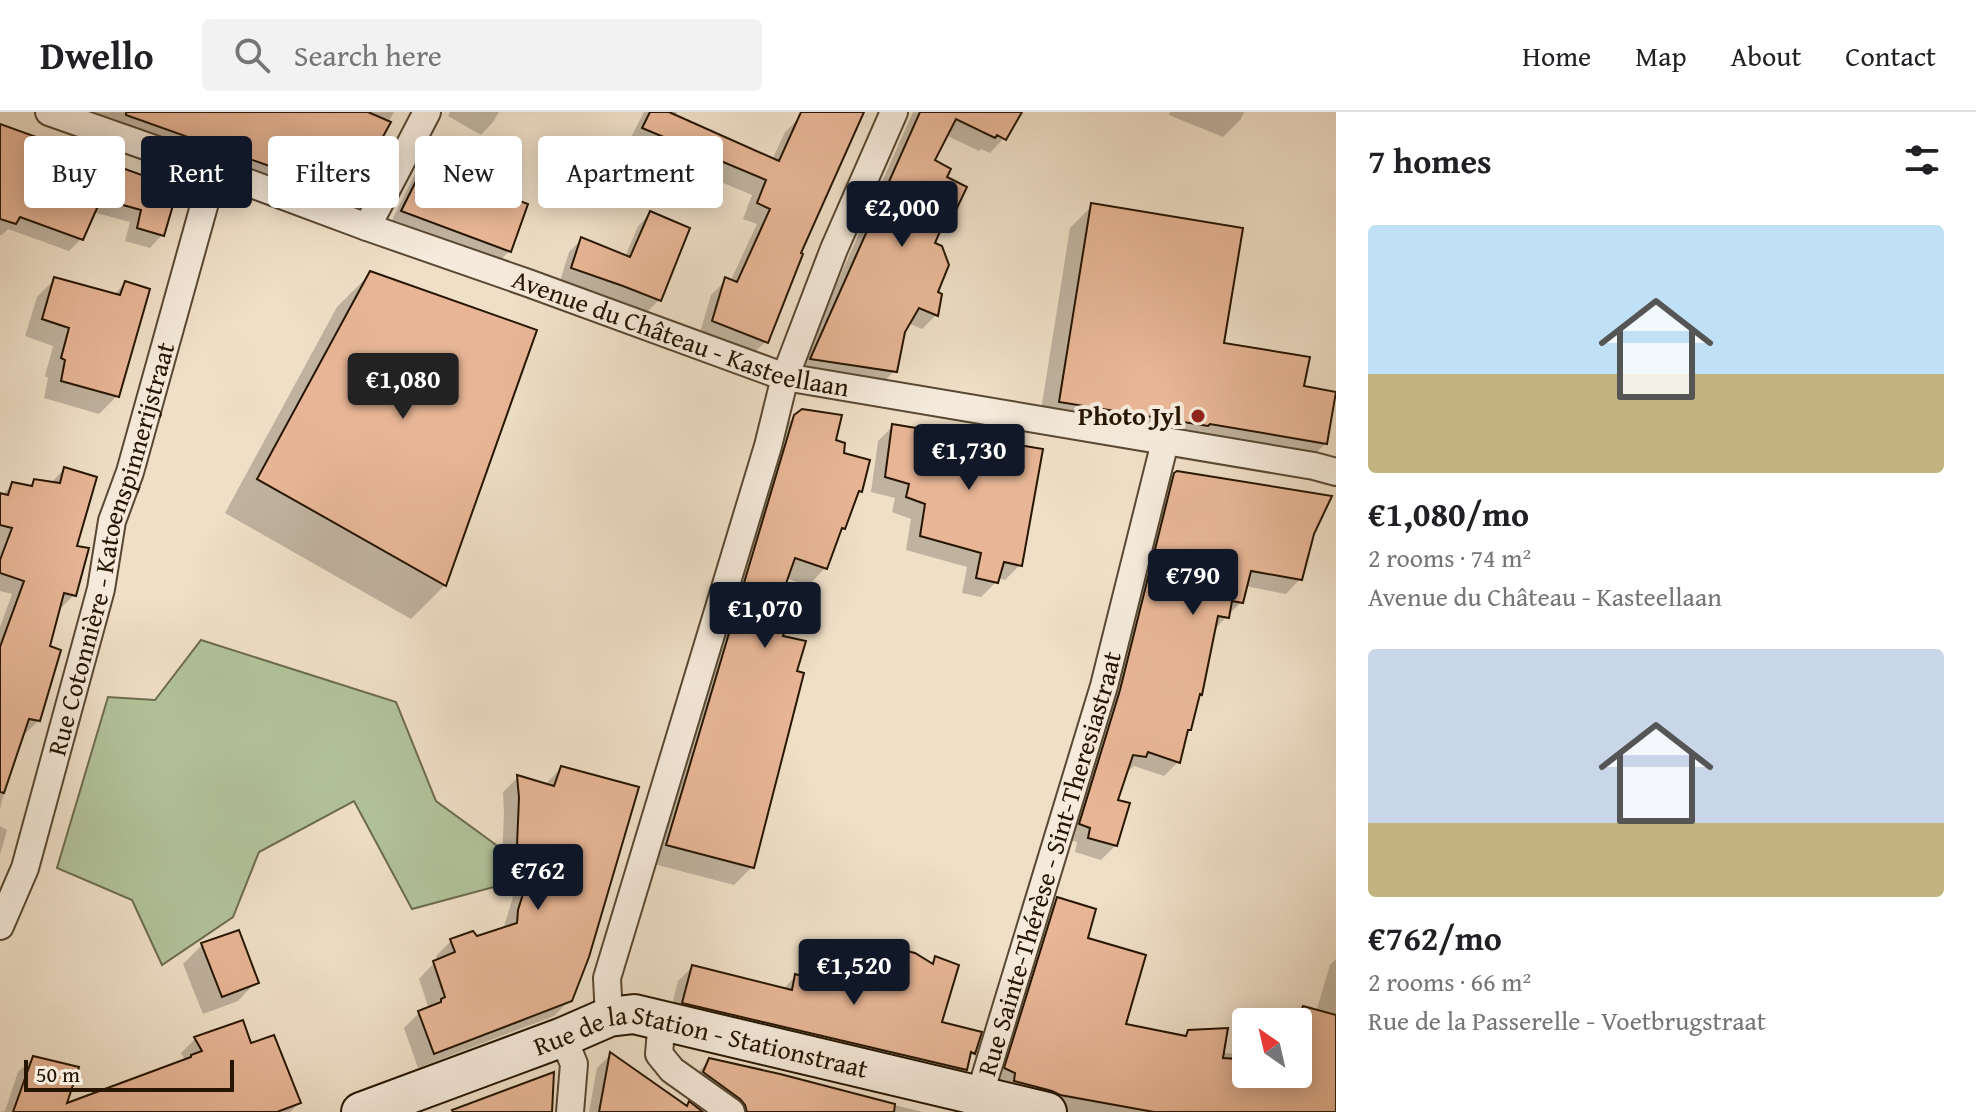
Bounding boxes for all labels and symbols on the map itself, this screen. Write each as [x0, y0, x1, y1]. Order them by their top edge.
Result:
pin: €2,000 [837, 181, 967, 249]
street label: Avenue du Château - Kasteellaan [507, 259, 853, 407]
street label: Rue Cotonnière - Katoenspinnerijstraat [36, 337, 184, 760]
pin: €1,080 [338, 353, 468, 421]
place label: Photo Jyl [1078, 396, 1182, 435]
marker: Photo Jyl [1189, 407, 1207, 425]
pin: €1,730 [904, 424, 1034, 492]
pin: €790 [1146, 549, 1240, 617]
pin: €1,070 [700, 582, 830, 650]
street label: Rue Sainte-Thérèse - Sint-Theresiastraat [967, 647, 1131, 1080]
pin: €762 [491, 844, 585, 912]
pin: €1,520 [789, 939, 919, 1007]
street label: Rue de la Station - Stationstraat [528, 994, 872, 1088]
north arrow [1232, 1008, 1312, 1088]
scale bar [24, 1056, 234, 1092]

